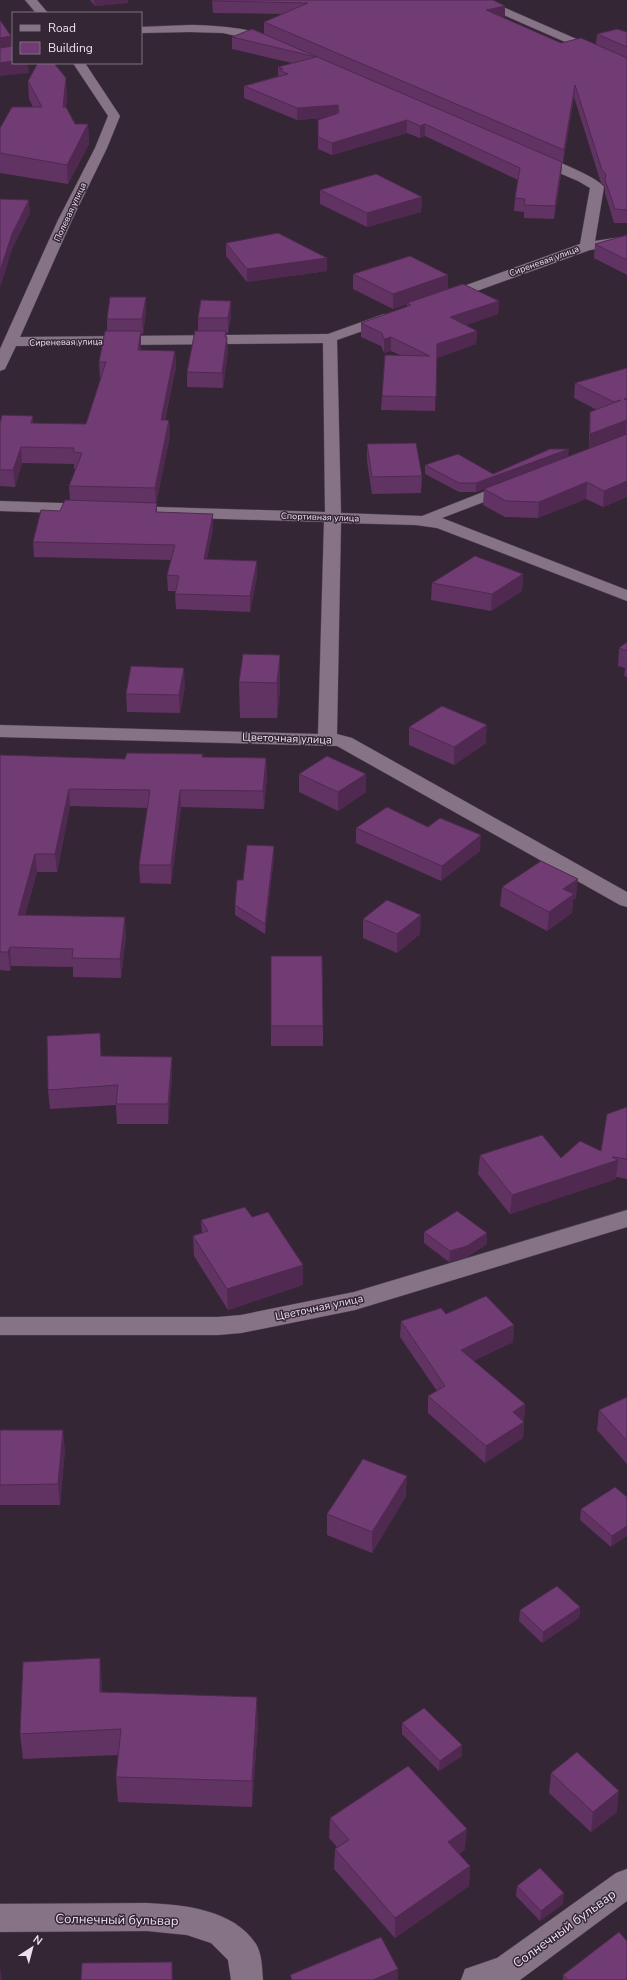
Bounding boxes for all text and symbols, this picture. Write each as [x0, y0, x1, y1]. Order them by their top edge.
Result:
legend [12, 12, 142, 64]
text: Road [48, 20, 76, 36]
text: Building [48, 40, 93, 56]
street label: Полевая улица [51, 180, 89, 243]
street label: Сиреневая улица [507, 243, 581, 279]
street label: Сиреневая улица [29, 335, 103, 349]
street label: Спортивная улица [281, 510, 359, 524]
street label: Цветочная улица [242, 729, 332, 748]
street label: Цветочная улица [274, 1291, 365, 1324]
street label: Солнечный бульвар [509, 1885, 620, 1972]
street label: Солнечный бульвар [55, 1910, 179, 1930]
north arrow [12, 1928, 52, 1968]
text: N [30, 1932, 45, 1949]

